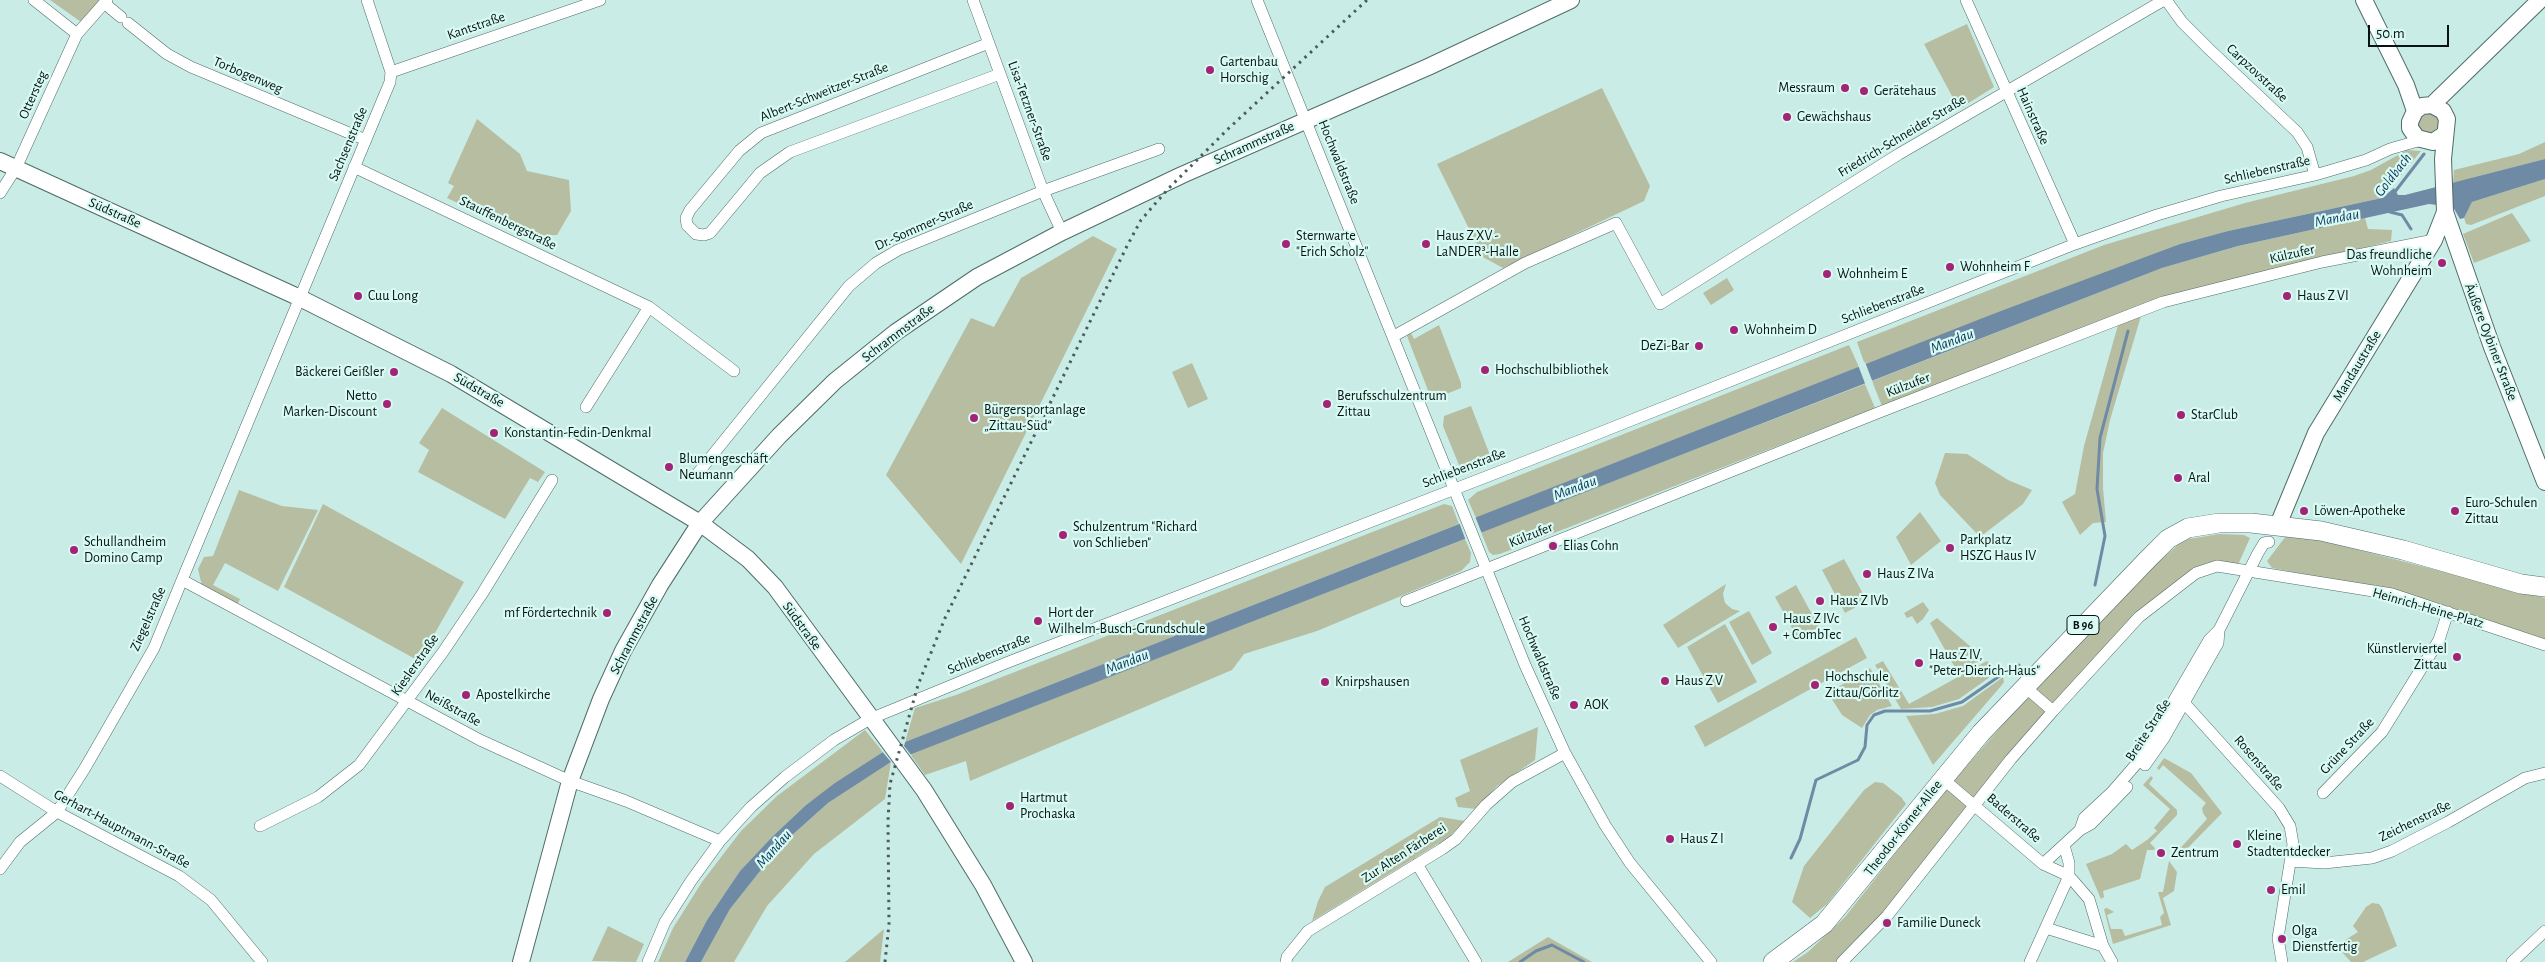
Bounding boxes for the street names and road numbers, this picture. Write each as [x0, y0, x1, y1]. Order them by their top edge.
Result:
street label: Kantstraße [445, 8, 507, 44]
street label: Carpzovstraße [2223, 40, 2291, 106]
street label: Torbogenweg [211, 53, 285, 97]
street label: Albert-Schweitzer-Straße [757, 59, 891, 125]
street label: Lisa-Tetzner-Straße [1004, 59, 1056, 163]
street label: Ottersteg [15, 68, 51, 122]
street label: Hainstraße [2013, 85, 2053, 147]
street label: Friedrich-Schneider-Straße [1835, 91, 1969, 181]
street label: Sachsenstraße [325, 104, 371, 184]
street label: Hochwaldstraße [1314, 117, 1364, 207]
street label: Schrammstraße [1211, 118, 1297, 168]
street label: Schliebenstraße [2222, 152, 2312, 188]
street label: Stauffenbergstraße [457, 192, 559, 254]
street label: Südstraße [86, 194, 144, 232]
street label: Dr.-Sommer-Straße [872, 196, 976, 254]
street label: Külzufer [2268, 241, 2316, 267]
street label: Schliebenstraße [1839, 280, 1927, 328]
street label: Äußere Oybiner Straße [2461, 281, 2521, 403]
street label: Schrammstraße [858, 300, 938, 366]
street label: Mandaustraße [2329, 327, 2385, 405]
street label: Südstraße [451, 369, 507, 411]
street label: Külzufer [1884, 369, 1932, 401]
street label: Schliebenstraße [1420, 444, 1508, 492]
street label: Külzufer [1507, 519, 1555, 551]
street label: Ziegelstraße [126, 584, 170, 654]
street label: Heinrich-Heine-Platz [2371, 584, 2485, 632]
street label: Schrammstraße [606, 593, 662, 677]
street label: Südstraße [779, 599, 825, 653]
street label: Hochwaldstraße [1515, 613, 1565, 703]
road number: B 96 [2067, 616, 2099, 634]
street label: Schliebenstraße [945, 630, 1033, 678]
street label: Kieslerstraße [388, 631, 442, 699]
street label: Neißstraße [422, 686, 484, 730]
street label: Breite Straße [2122, 696, 2174, 764]
street label: Grüne Straße [2316, 714, 2378, 778]
street label: Rosenstraße [2230, 732, 2288, 794]
street label: Theodor-Körner-Allee [1860, 777, 1946, 879]
street label: Gerhart-Hauptmann-Straße [51, 786, 193, 872]
street label: Baderstraße [1983, 790, 2045, 846]
street label: Zeichenstraße [2376, 796, 2454, 846]
street label: Zur Alten Färberei [1359, 819, 1449, 887]

